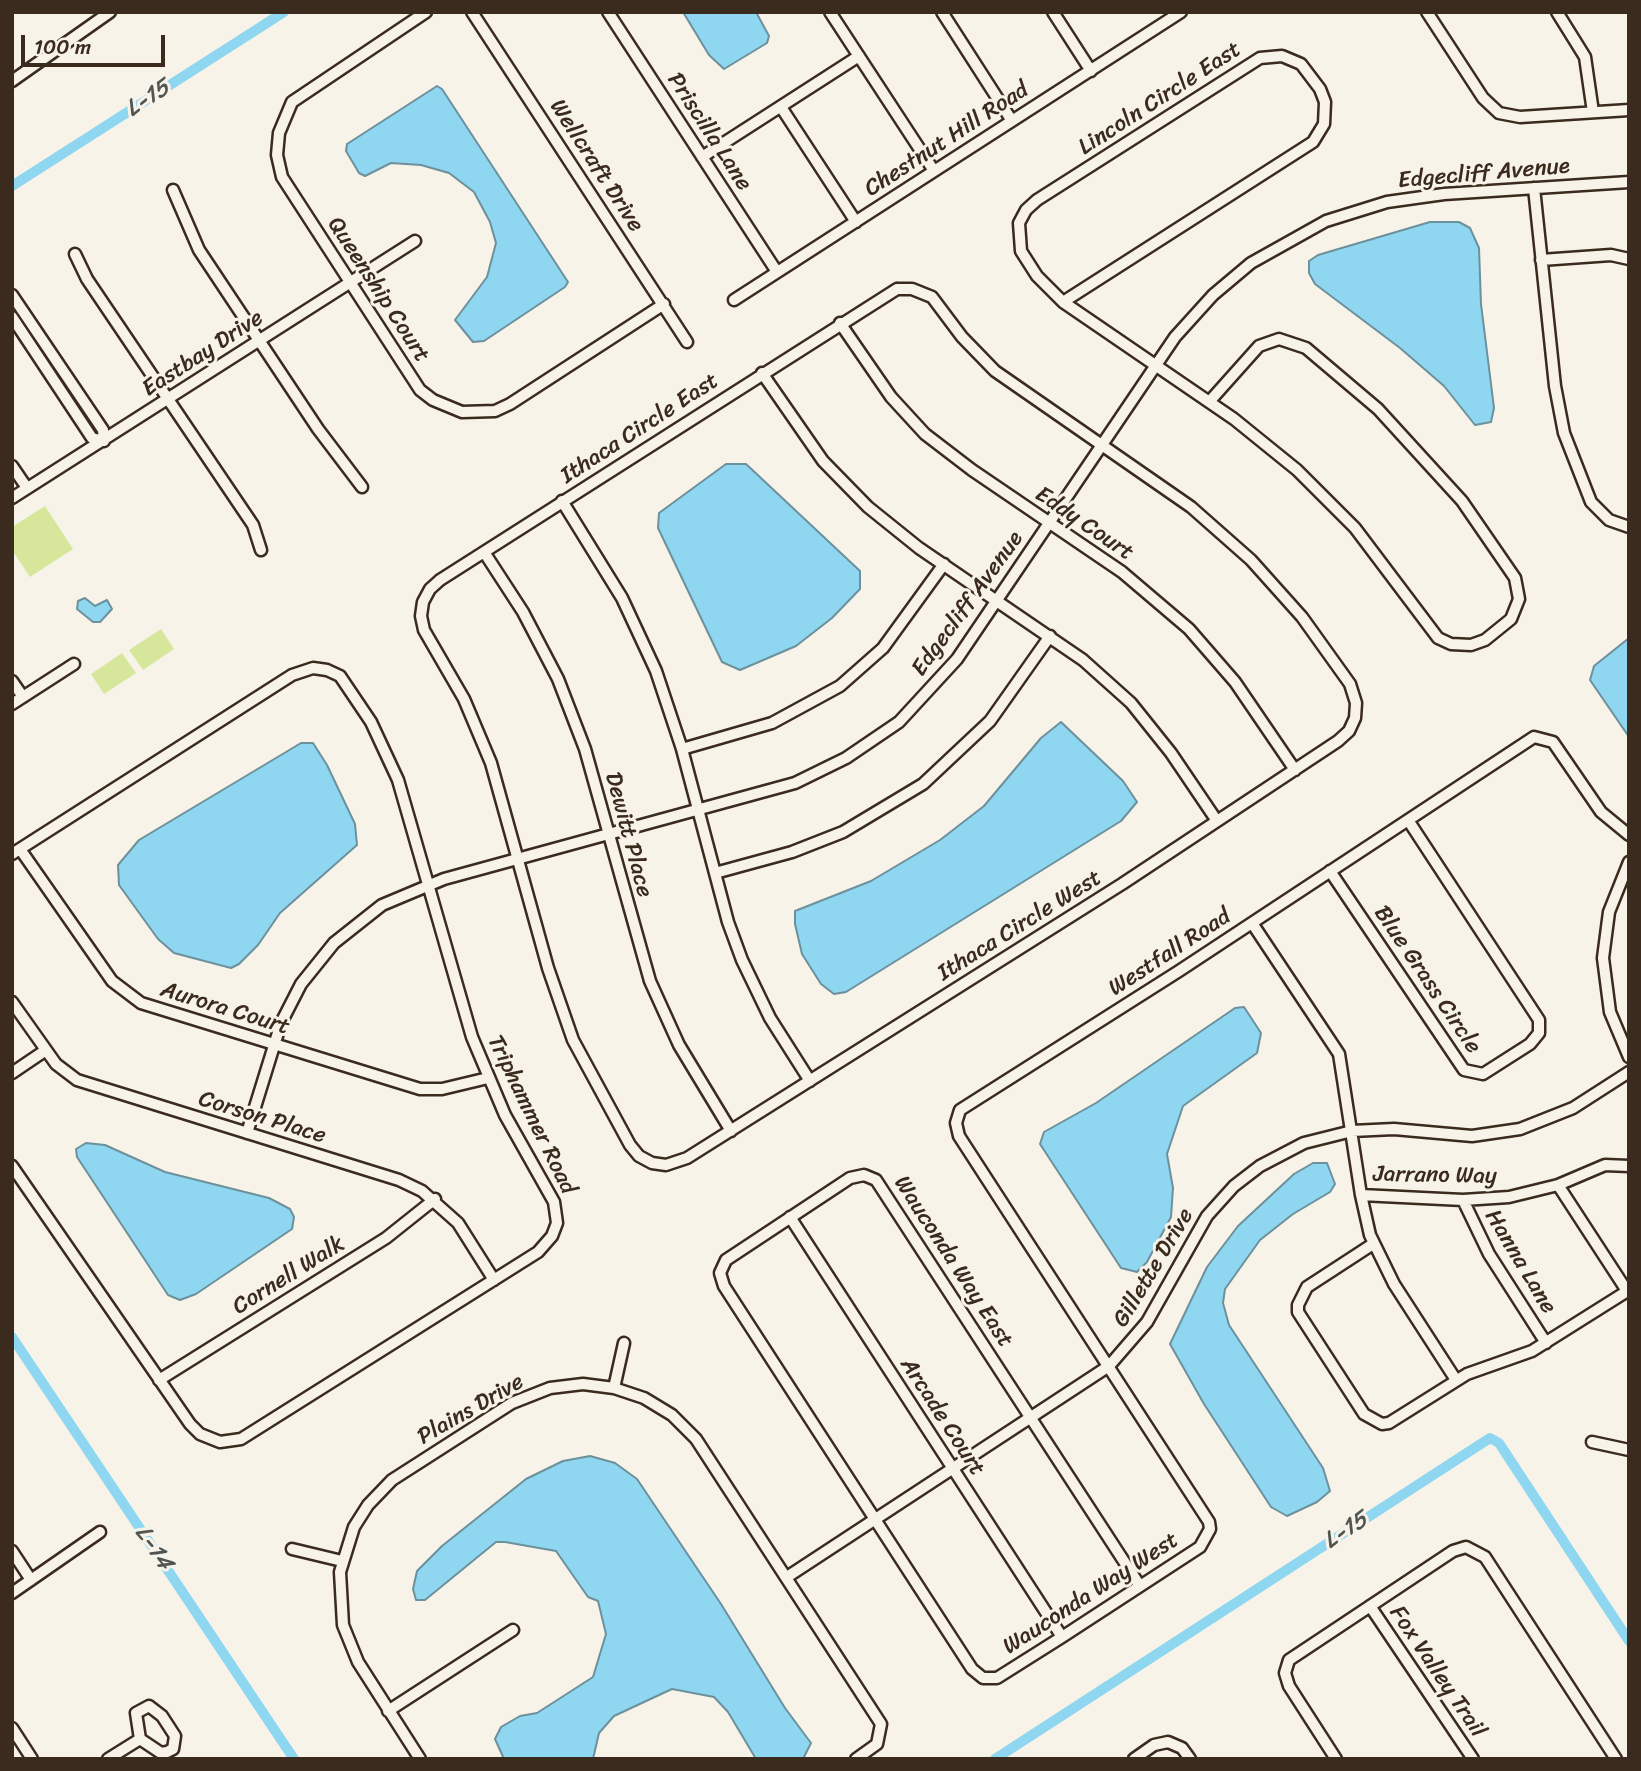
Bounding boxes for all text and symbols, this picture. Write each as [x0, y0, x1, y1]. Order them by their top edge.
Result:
scale bar [24, 21, 168, 65]
text: 100 m [34, 28, 91, 66]
street label: Lincoln Circle East [1073, 36, 1247, 162]
street label: Priscilla Lane [661, 68, 757, 196]
water label: L-15 [120, 74, 176, 124]
street label: Chestnut Hill Road [860, 77, 1034, 203]
street label: Wellcraft Drive [543, 95, 649, 237]
street label: Edgecliff Avenue [1397, 153, 1571, 195]
street label: Queenship Court [321, 212, 435, 368]
street label: Eastbay Drive [137, 305, 269, 403]
street label: Ithaca Circle East [556, 368, 724, 490]
street label: Eddy Court [1030, 481, 1138, 567]
street label: Edgecliff Avenue [906, 526, 1030, 682]
street label: Dewitt Place [598, 770, 658, 900]
street label: Ithaca Circle West [933, 865, 1107, 987]
street label: Blue Grass Circle [1367, 901, 1487, 1059]
street label: Westfall Road [1104, 903, 1236, 1003]
street label: Aurora Court [157, 976, 293, 1042]
street label: Triphammer Road [481, 1031, 581, 1199]
street label: Corson Place [195, 1086, 329, 1150]
street label: Jarrano Way [1373, 1161, 1497, 1191]
street label: Wauconda Way East [887, 1171, 1019, 1353]
street label: Gillette Drive [1108, 1204, 1200, 1332]
street label: Hanna Lane [1478, 1205, 1562, 1319]
street label: Cornell Walk [228, 1231, 350, 1321]
street label: Arcade Court [894, 1353, 990, 1481]
street label: Plains Drive [413, 1368, 529, 1452]
water label: L-15 [1318, 1506, 1374, 1556]
water label: L-14 [128, 1520, 178, 1576]
street label: Wauconda Way West [998, 1527, 1184, 1661]
street label: Fox Valley Trail [1383, 1601, 1491, 1743]

